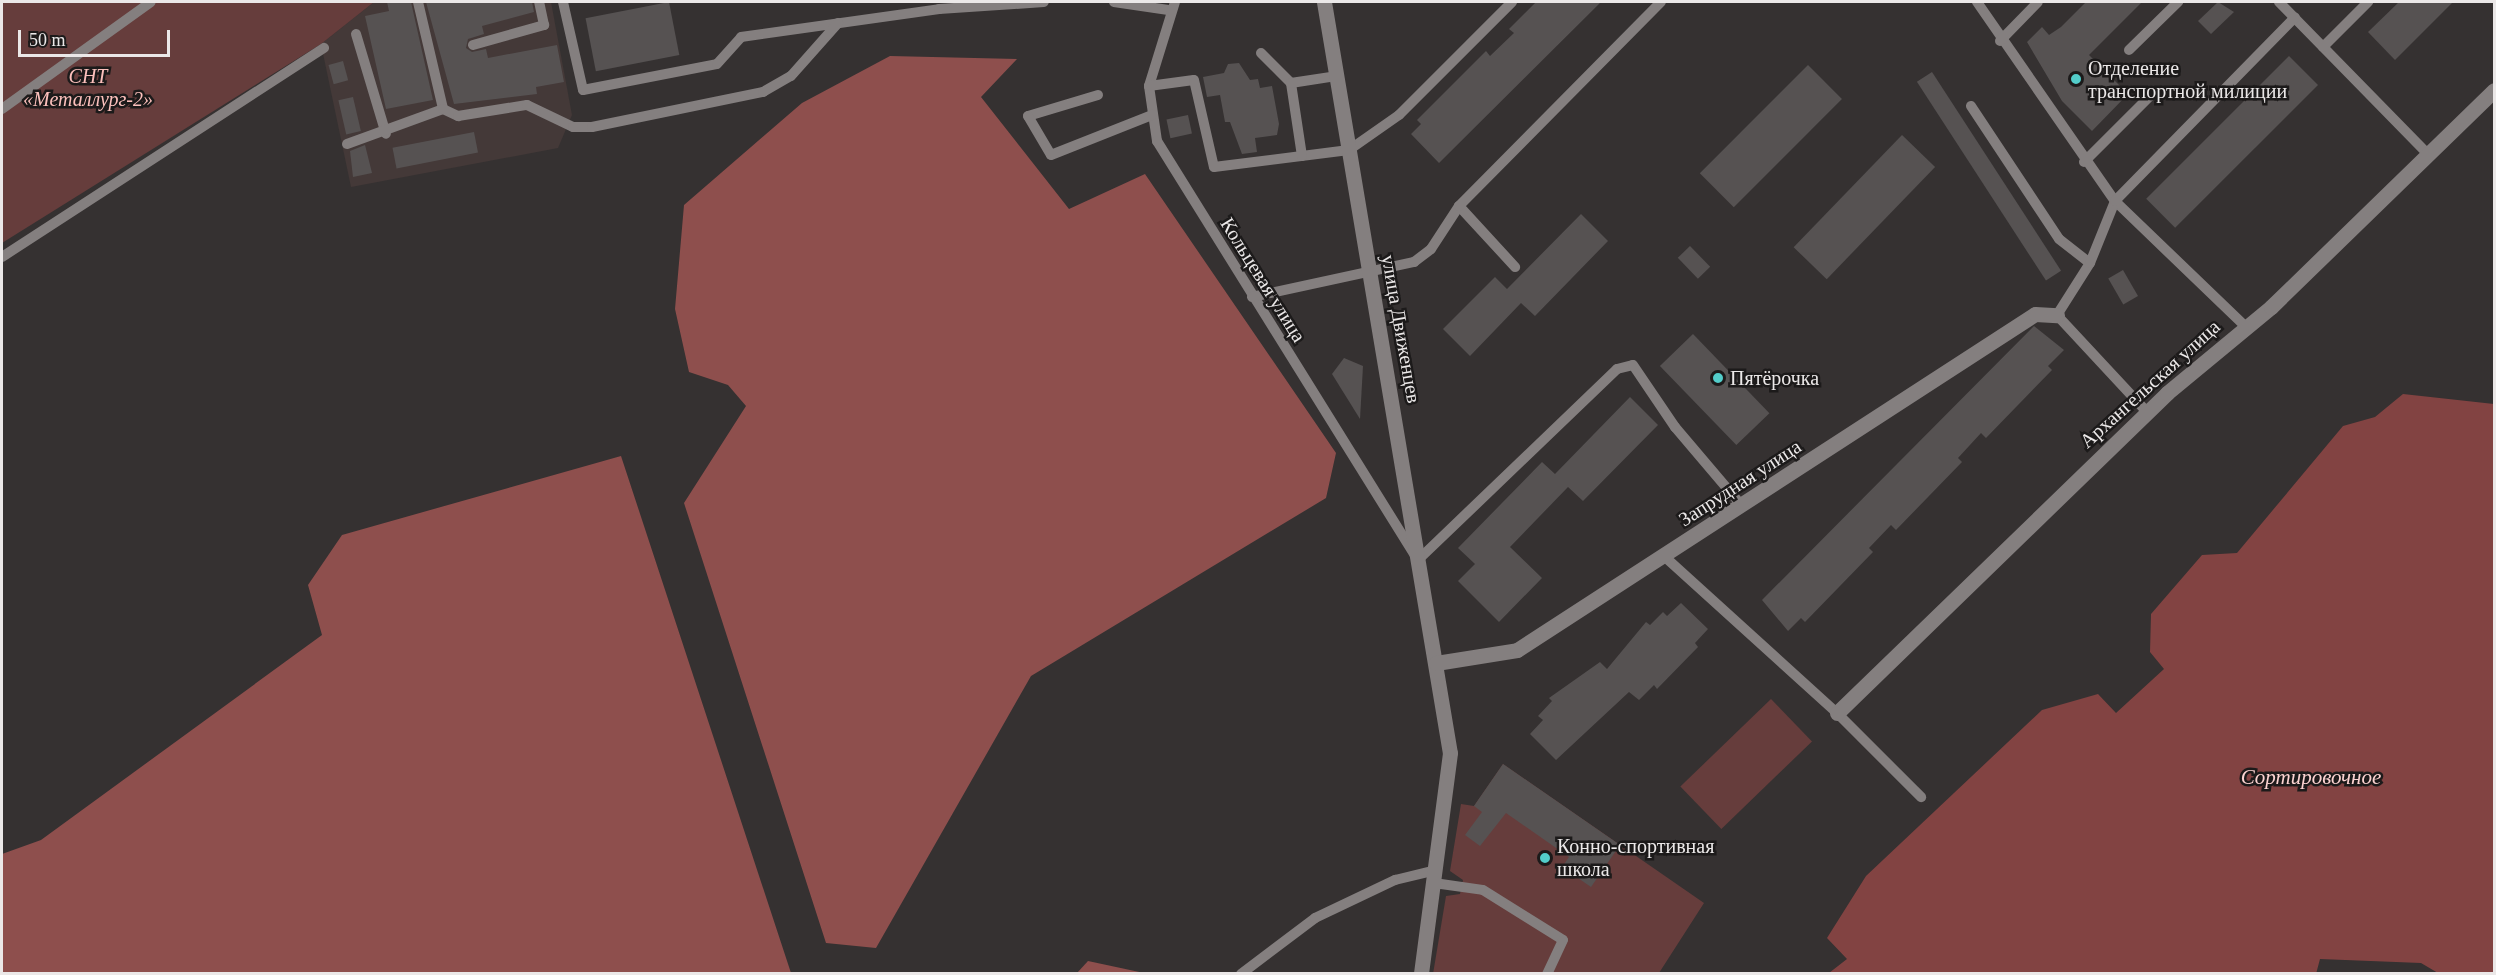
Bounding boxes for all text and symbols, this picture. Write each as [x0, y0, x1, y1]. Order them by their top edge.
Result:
scale bar [21, 18, 172, 56]
text: 50 m [29, 30, 66, 50]
place label: Отделение транспортной милиции [2088, 56, 2287, 103]
park label: СНТ «Металлург-2» [23, 64, 153, 111]
marker: Отделение транспортной милиции [2069, 72, 2083, 86]
street label: Кольцевая улица [1215, 213, 1311, 347]
street label: улица Движенцев [1376, 253, 1426, 405]
street label: Архангельская улица [2075, 315, 2225, 453]
place label: Пятёрочка [1730, 366, 1819, 390]
marker: Пятёрочка [1711, 371, 1725, 385]
street label: Запрудная улица [1674, 434, 1806, 532]
water label: Сортировочное [2241, 764, 2381, 790]
place label: Конно-спортивная школа [1557, 834, 1714, 881]
marker: Конно-спортивная школа [1538, 851, 1552, 865]

